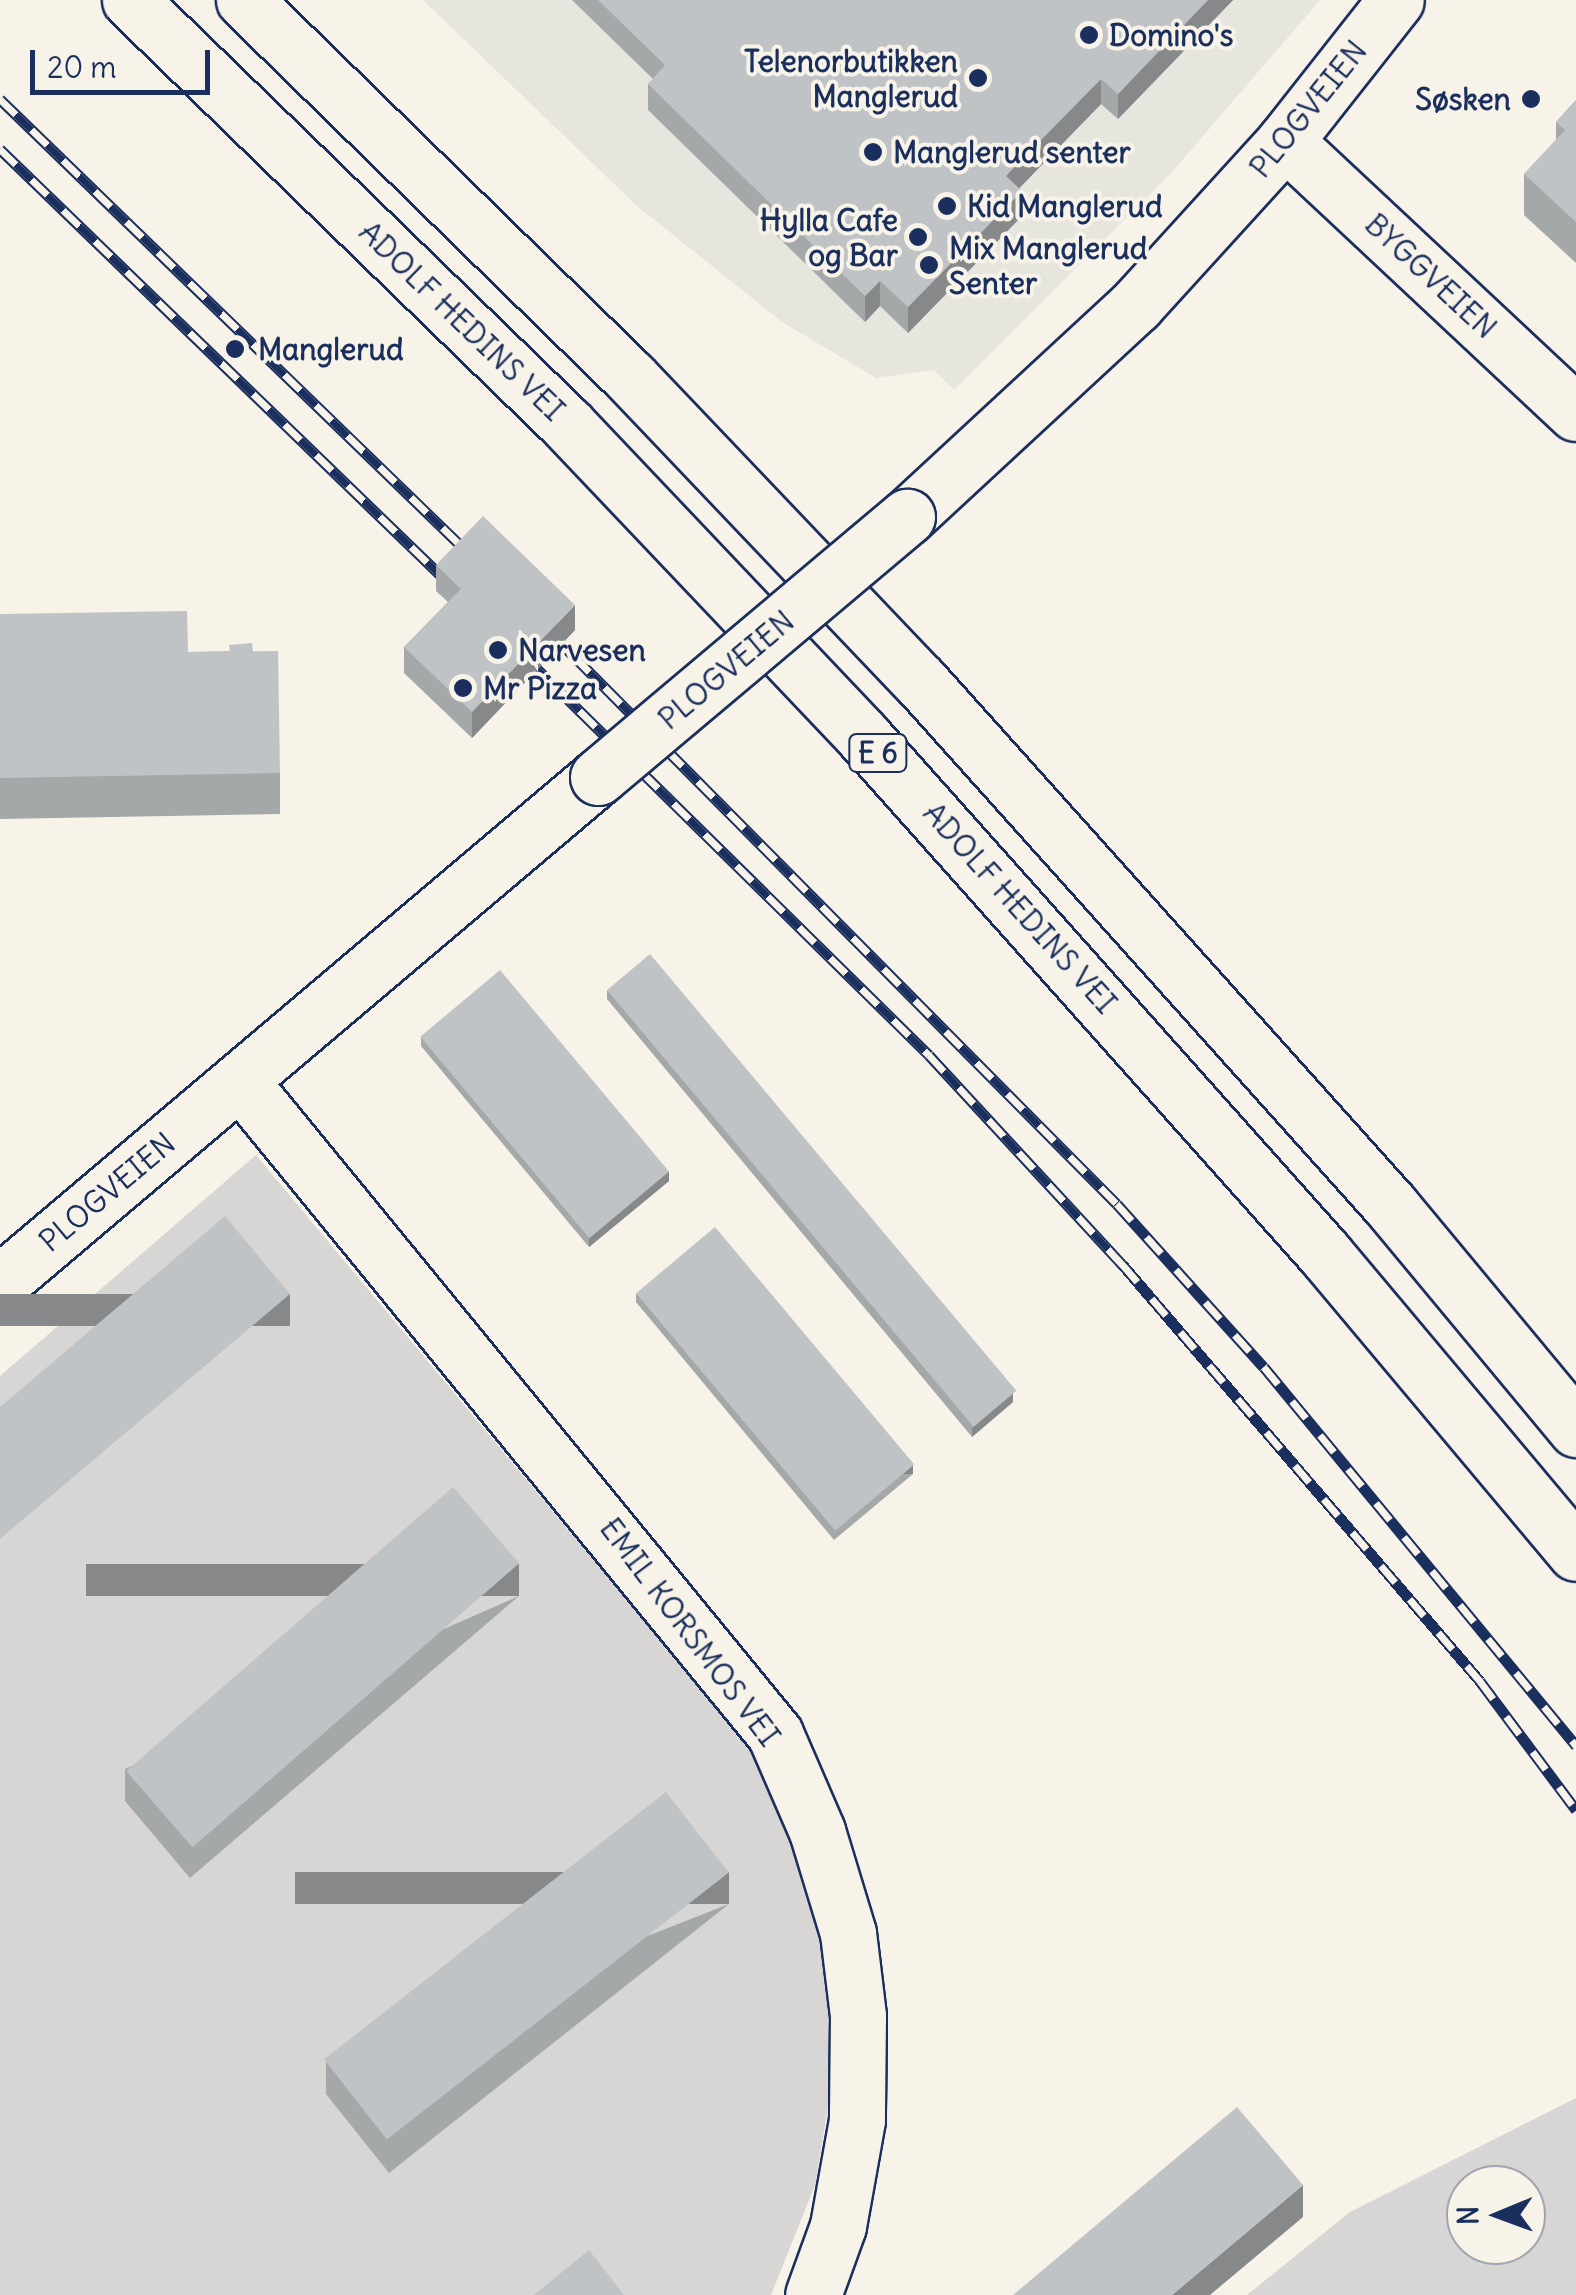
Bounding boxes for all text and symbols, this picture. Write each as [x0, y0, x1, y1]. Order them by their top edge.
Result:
place label: Domino's [1109, 17, 1233, 53]
marker: Domino's [1078, 24, 1100, 46]
scale bar [35, 30, 215, 92]
street label: PLOGVEIEN [1242, 33, 1374, 185]
place label: Telenorbutikken Manglerud [744, 43, 958, 114]
text: 20 m [47, 48, 117, 86]
marker: Telenorbutikken Manglerud [967, 67, 989, 89]
place label: Søsken [1415, 81, 1511, 117]
marker: Søsken [1520, 88, 1542, 110]
place label: Manglerud senter [893, 134, 1131, 170]
marker: Manglerud senter [862, 141, 884, 163]
place label: Kid Manglerud [967, 188, 1163, 224]
marker: Kid Manglerud [936, 195, 958, 217]
place label: Hylla Cafe og Bar [760, 202, 898, 272]
street label: BYGGVEIEN [1358, 206, 1504, 346]
street label: ADOLF HEDINS VEI [352, 214, 572, 428]
marker: Hylla Cafe og Bar [907, 226, 929, 248]
place label: Mix Manglerud Senter [949, 230, 1147, 300]
marker: Mix Manglerud Senter [918, 254, 940, 276]
place label: Manglerud [258, 331, 404, 367]
marker: Manglerud [222, 336, 248, 362]
street label: PLOGVEIEN [651, 603, 801, 737]
place label: Narvesen [518, 632, 646, 668]
marker: Narvesen [487, 639, 509, 661]
place label: Mr Pizza [483, 670, 597, 706]
marker: Mr Pizza [452, 677, 474, 699]
road number: E 6 [848, 730, 908, 776]
street label: ADOLF HEDINS VEI [916, 795, 1124, 1021]
street label: PLOGVEIEN [32, 1125, 182, 1259]
street label: EMIL KORSMOS VEI [593, 1511, 787, 1753]
north arrow [1446, 2165, 1546, 2265]
text: N [1450, 2206, 1486, 2225]

